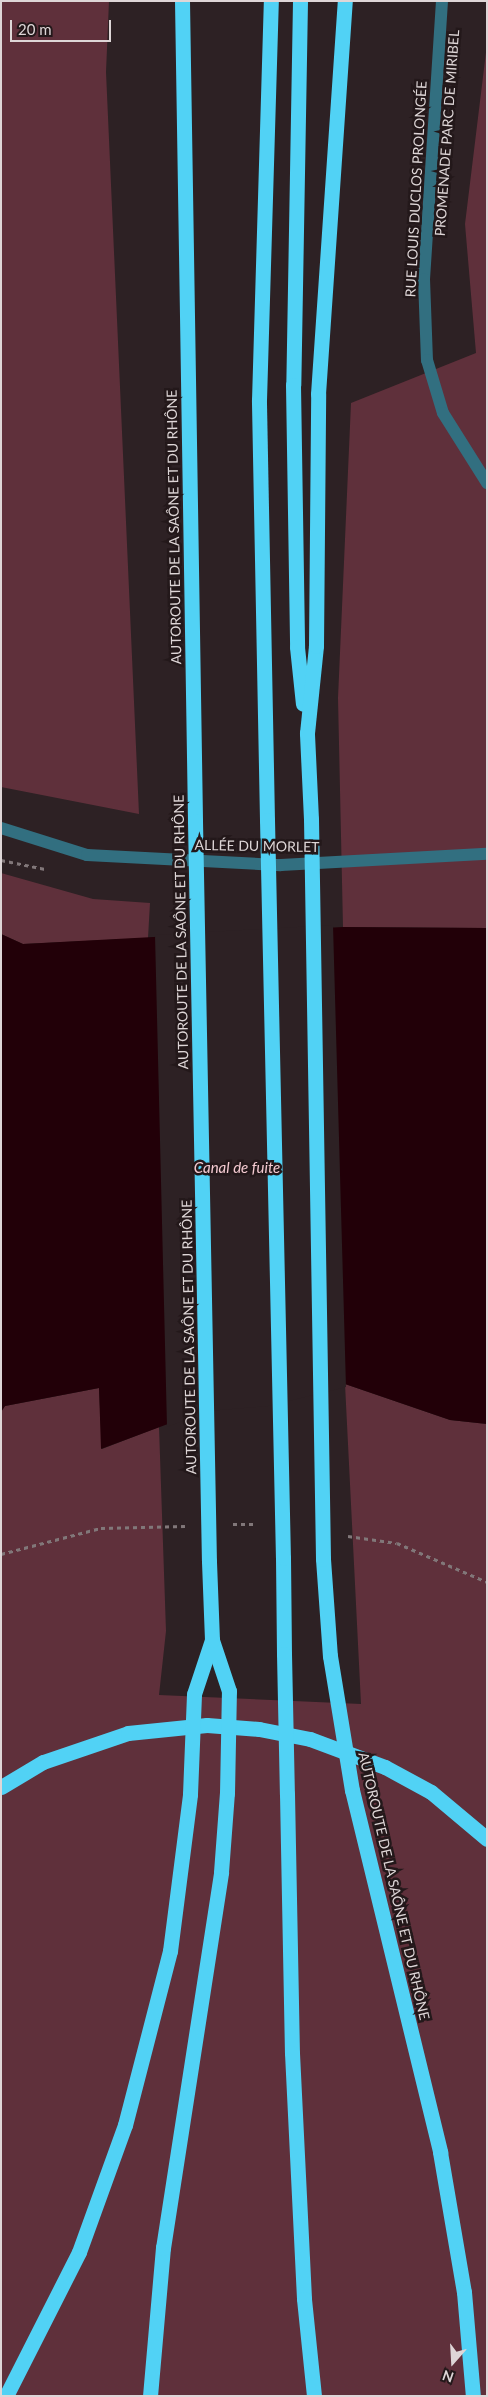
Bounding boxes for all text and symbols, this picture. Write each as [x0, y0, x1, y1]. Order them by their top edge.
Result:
scale bar [12, 10, 114, 42]
text: 20 m [18, 20, 52, 38]
street label: PROMENADE PARC DE MIRIBEL [431, 29, 463, 237]
street label: RUE LOUIS DUCLOS PROLONGÉE [402, 80, 430, 298]
street label: AUTOROUTE DE LA SAÔNE ET DU RHÔNE [163, 389, 185, 665]
street label: AUTOROUTE DE LA SAÔNE ET DU RHÔNE [170, 794, 192, 1070]
street label: ALLÉE DU MORLET [195, 837, 319, 855]
water label: Canal de fuite [194, 1159, 280, 1177]
street label: AUTOROUTE DE LA SAÔNE ET DU RHÔNE [178, 1199, 200, 1475]
street label: AUTOROUTE DE LA SAÔNE ET DU RHÔNE [355, 1750, 433, 2022]
north arrow [428, 2337, 478, 2387]
text: N [440, 2367, 456, 2386]

